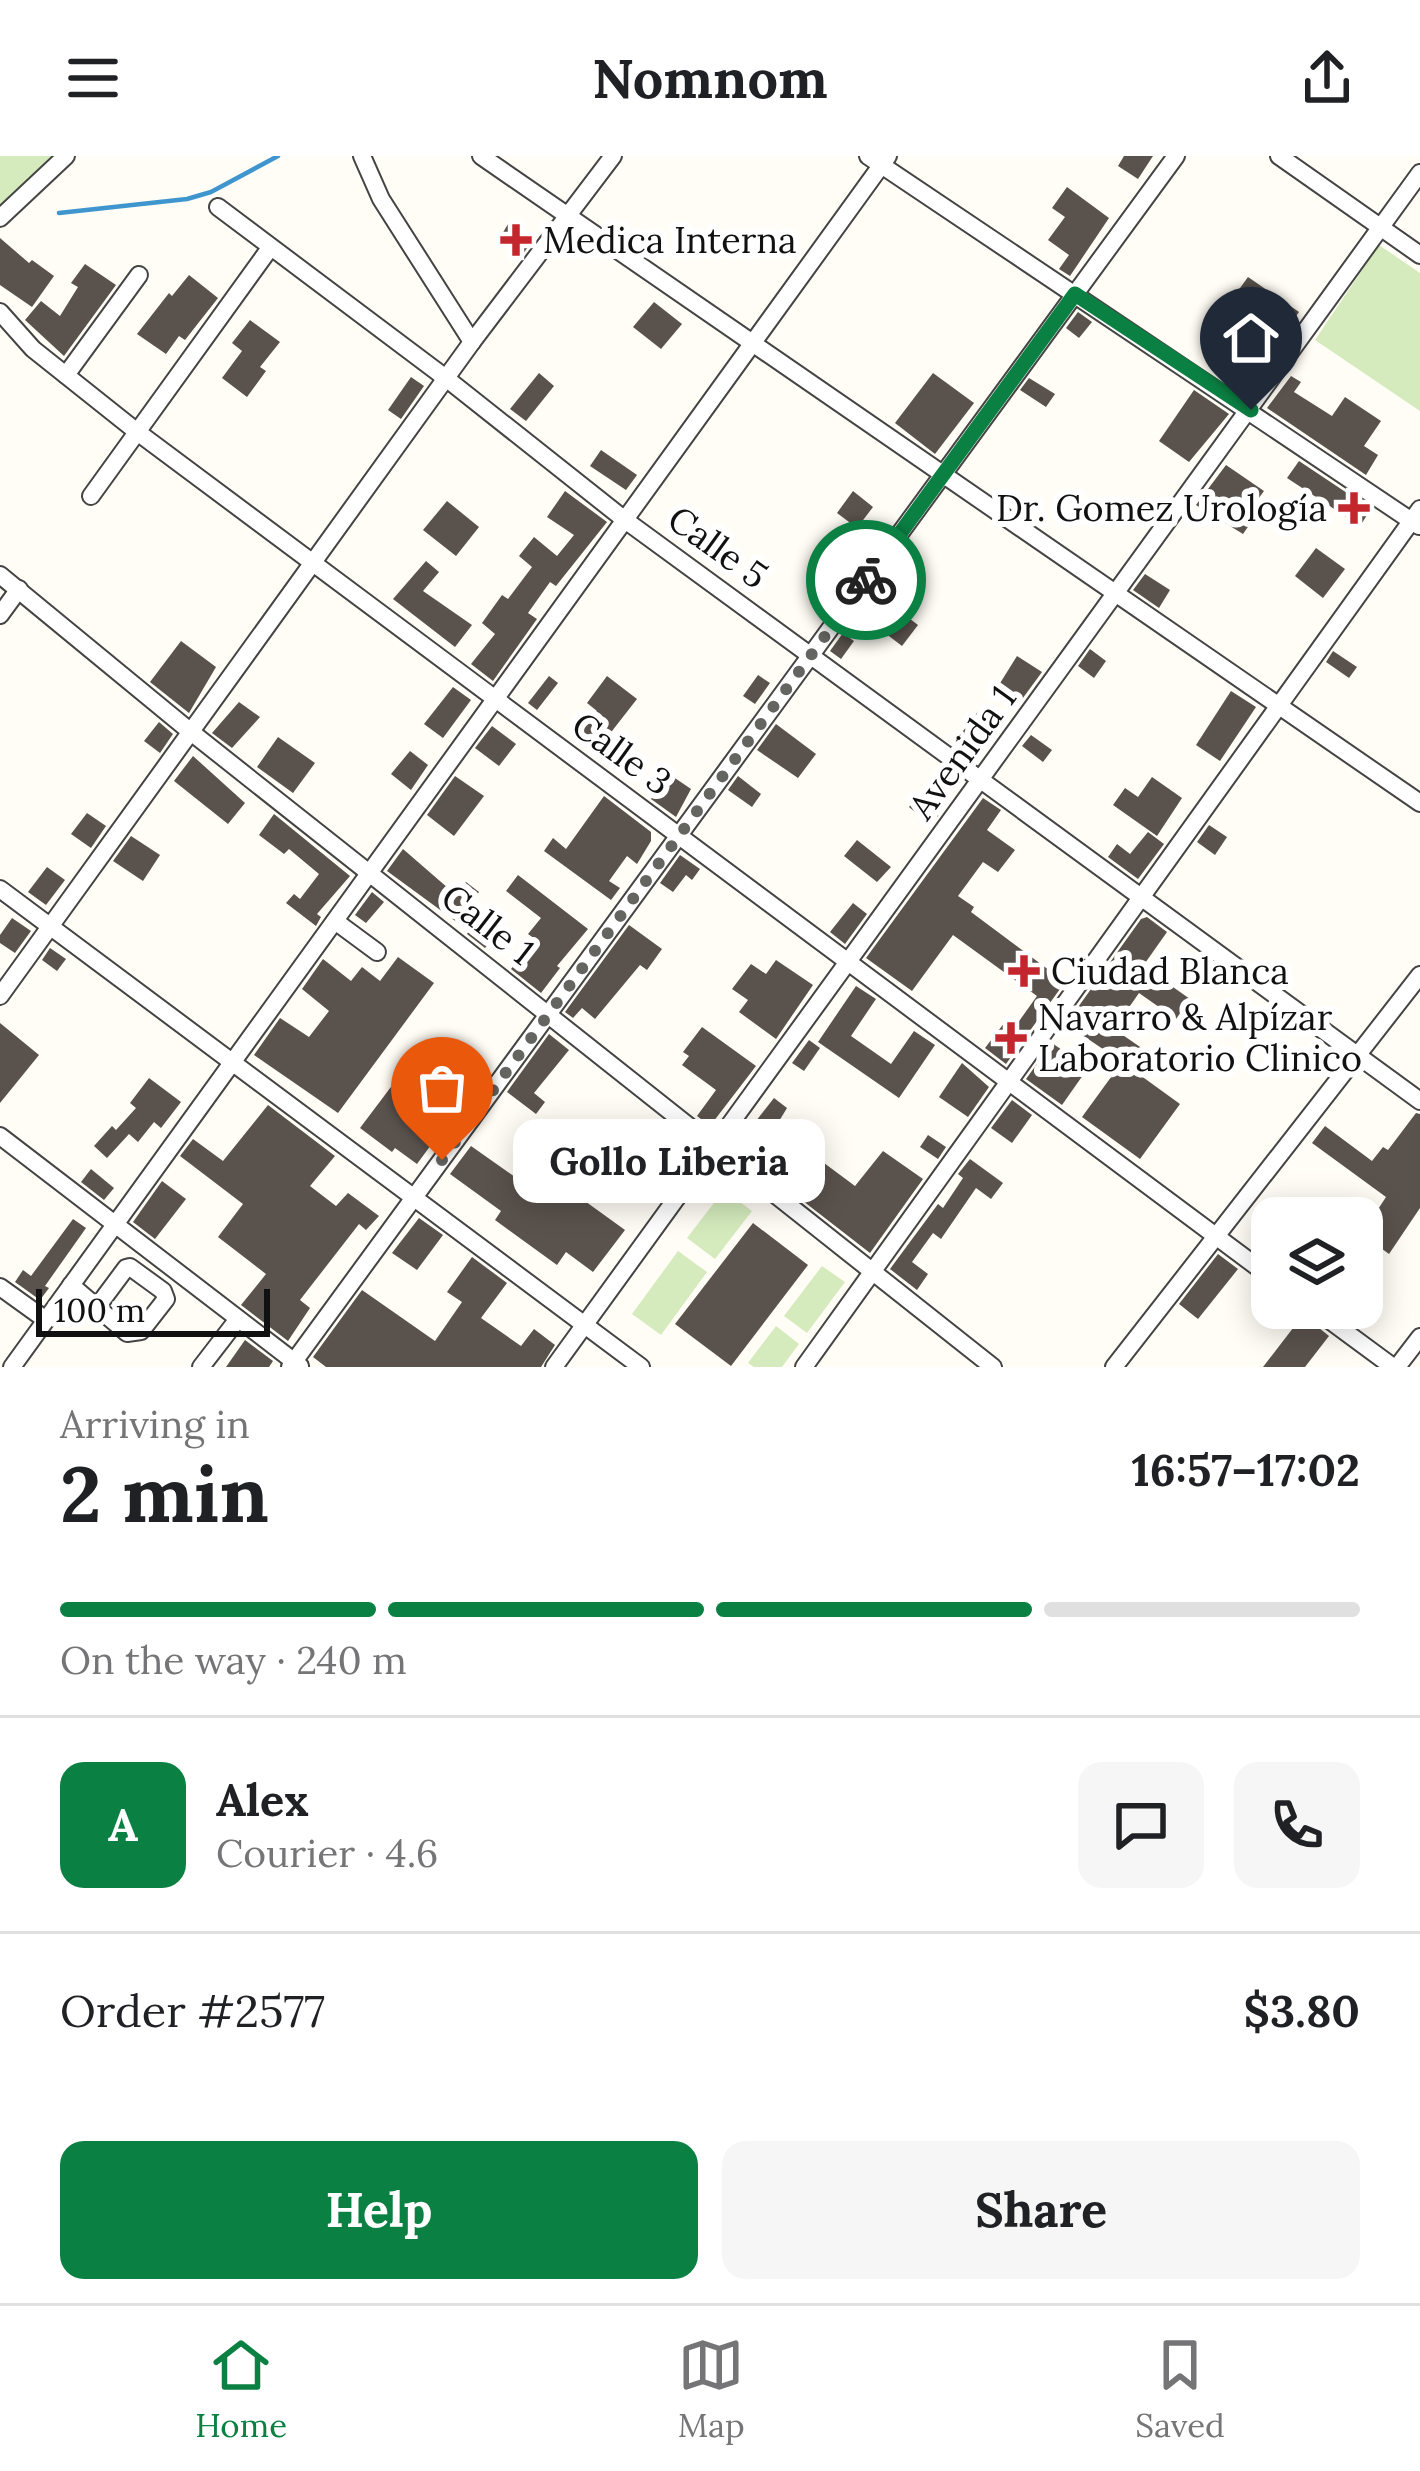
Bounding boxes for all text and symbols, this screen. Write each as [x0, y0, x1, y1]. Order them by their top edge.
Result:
text: Nomnom [592, 44, 828, 113]
icon: menu [60, 45, 126, 111]
icon: share [1294, 45, 1360, 111]
place label: Medica Interna [543, 217, 797, 263]
marker: Medica Interna [500, 224, 532, 256]
pin [1200, 287, 1302, 410]
icon: home [1218, 305, 1284, 371]
place label: Dr. Gomez Urología [996, 485, 1327, 531]
marker: Dr. Gomez Urología [1338, 492, 1370, 524]
street label: Calle 5 [659, 495, 777, 599]
courier [806, 520, 926, 640]
icon: bike [833, 547, 899, 613]
street label: Avenida 1 [898, 676, 1026, 829]
street label: Calle 3 [563, 701, 681, 805]
street label: Calle 1 [432, 873, 544, 975]
place label: Ciudad Blanca [1051, 948, 1289, 994]
marker: Ciudad Blanca [1008, 955, 1040, 987]
place label: Navarro & Alpízar Laboratorio Clinico [1038, 994, 1362, 1081]
marker: Navarro & Alpízar Laboratorio Clinico [995, 1022, 1027, 1054]
pin [391, 1037, 493, 1160]
icon: bag [409, 1055, 475, 1121]
callout: Gollo Liberia [514, 1118, 826, 1202]
text: Gollo Liberia [549, 1136, 789, 1186]
map controls [1251, 1197, 1383, 1329]
button: layers [1251, 1197, 1383, 1329]
scale bar [36, 1283, 270, 1336]
text: 100 m [54, 1289, 145, 1331]
text: Arriving in [60, 1399, 250, 1449]
text: 16:57–17:02 [1132, 1441, 1360, 1498]
text: 2 min [60, 1444, 269, 1543]
text: On the way · 240 m [60, 1635, 407, 1685]
button: chat [1078, 1762, 1204, 1888]
button: phone [1234, 1762, 1360, 1888]
text: Alex [216, 1771, 309, 1828]
text: A [108, 1796, 138, 1853]
text: Courier · 4.6 [216, 1828, 438, 1878]
text: Order #2577 [60, 1982, 325, 2039]
text: $3.80 [1243, 1982, 1360, 2039]
button: Help [60, 2141, 698, 2279]
button: Share [722, 2141, 1360, 2279]
tab: Home [195, 2332, 287, 2446]
tab: Map [678, 2332, 745, 2446]
tab: Saved [1135, 2332, 1225, 2446]

